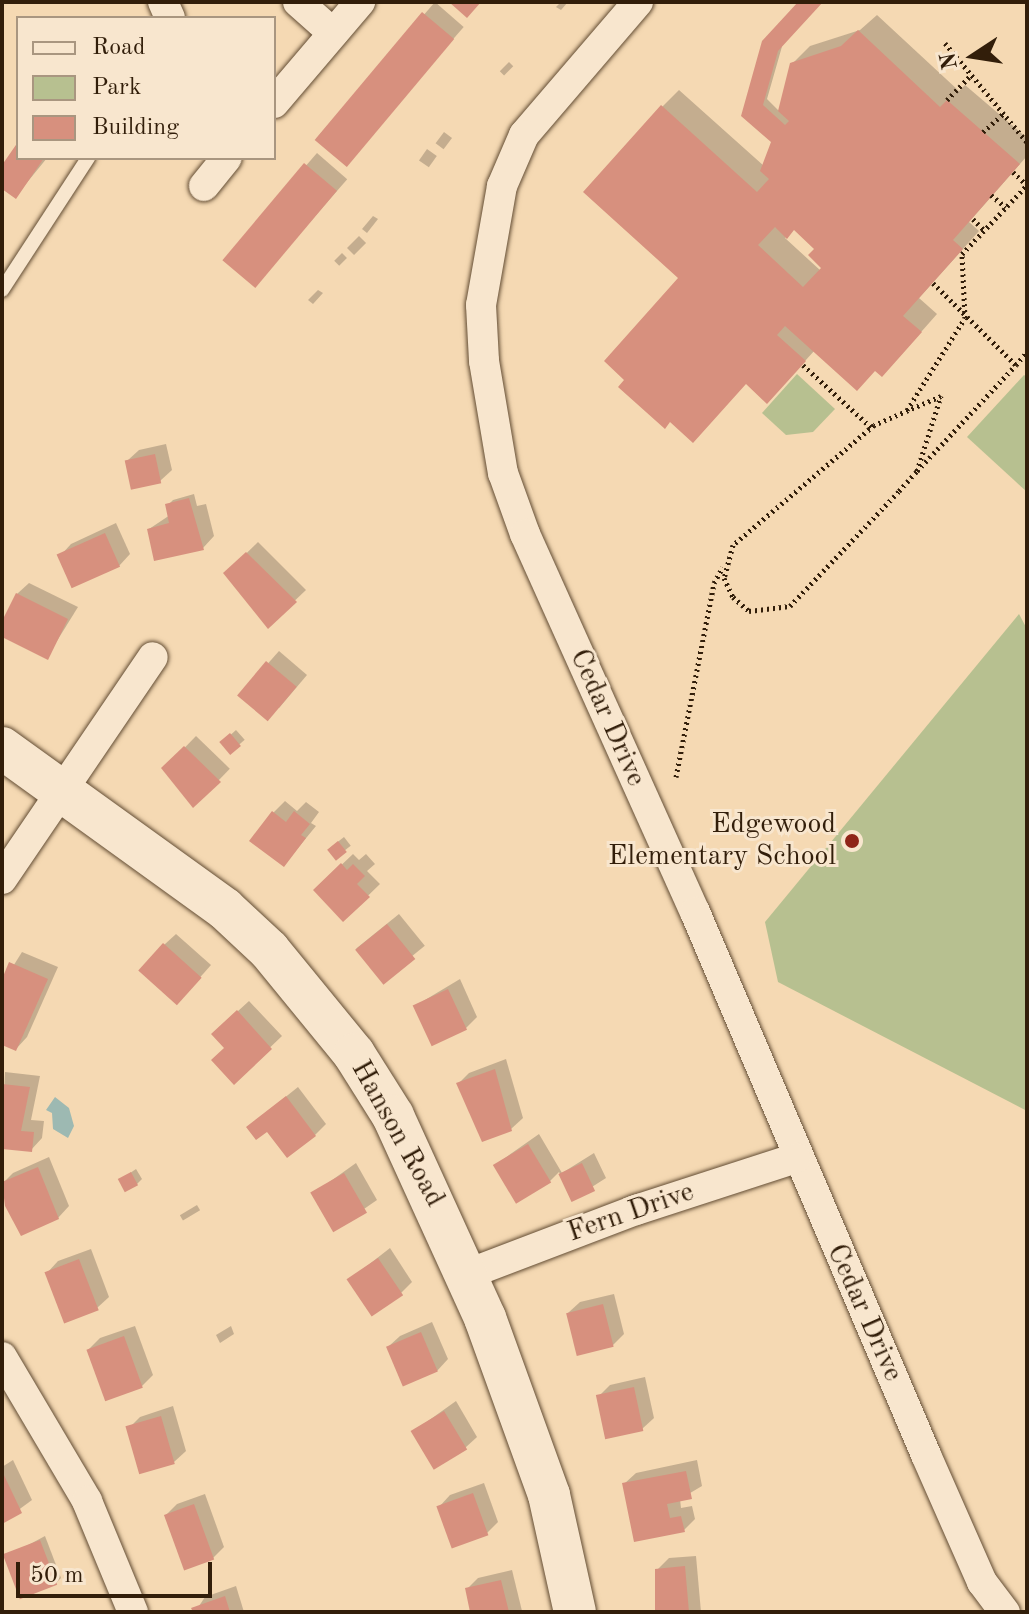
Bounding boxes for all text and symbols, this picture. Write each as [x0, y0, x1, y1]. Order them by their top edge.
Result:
legend [16, 16, 276, 160]
north arrow [933, 16, 1013, 96]
text: Road [92, 36, 145, 60]
text: N [937, 50, 962, 71]
text: Park [92, 76, 141, 100]
text: Building [92, 116, 179, 140]
street label: Cedar Drive [562, 644, 652, 792]
place label: Edgewood Elementary School [608, 808, 836, 874]
marker: Edgewood Elementary School [843, 832, 861, 850]
street label: Hanson Road [343, 1055, 451, 1213]
street label: Fern Drive [563, 1176, 699, 1250]
street label: Cedar Drive [819, 1239, 909, 1387]
scale bar [20, 1546, 216, 1596]
text: 50 m [30, 1564, 84, 1588]

